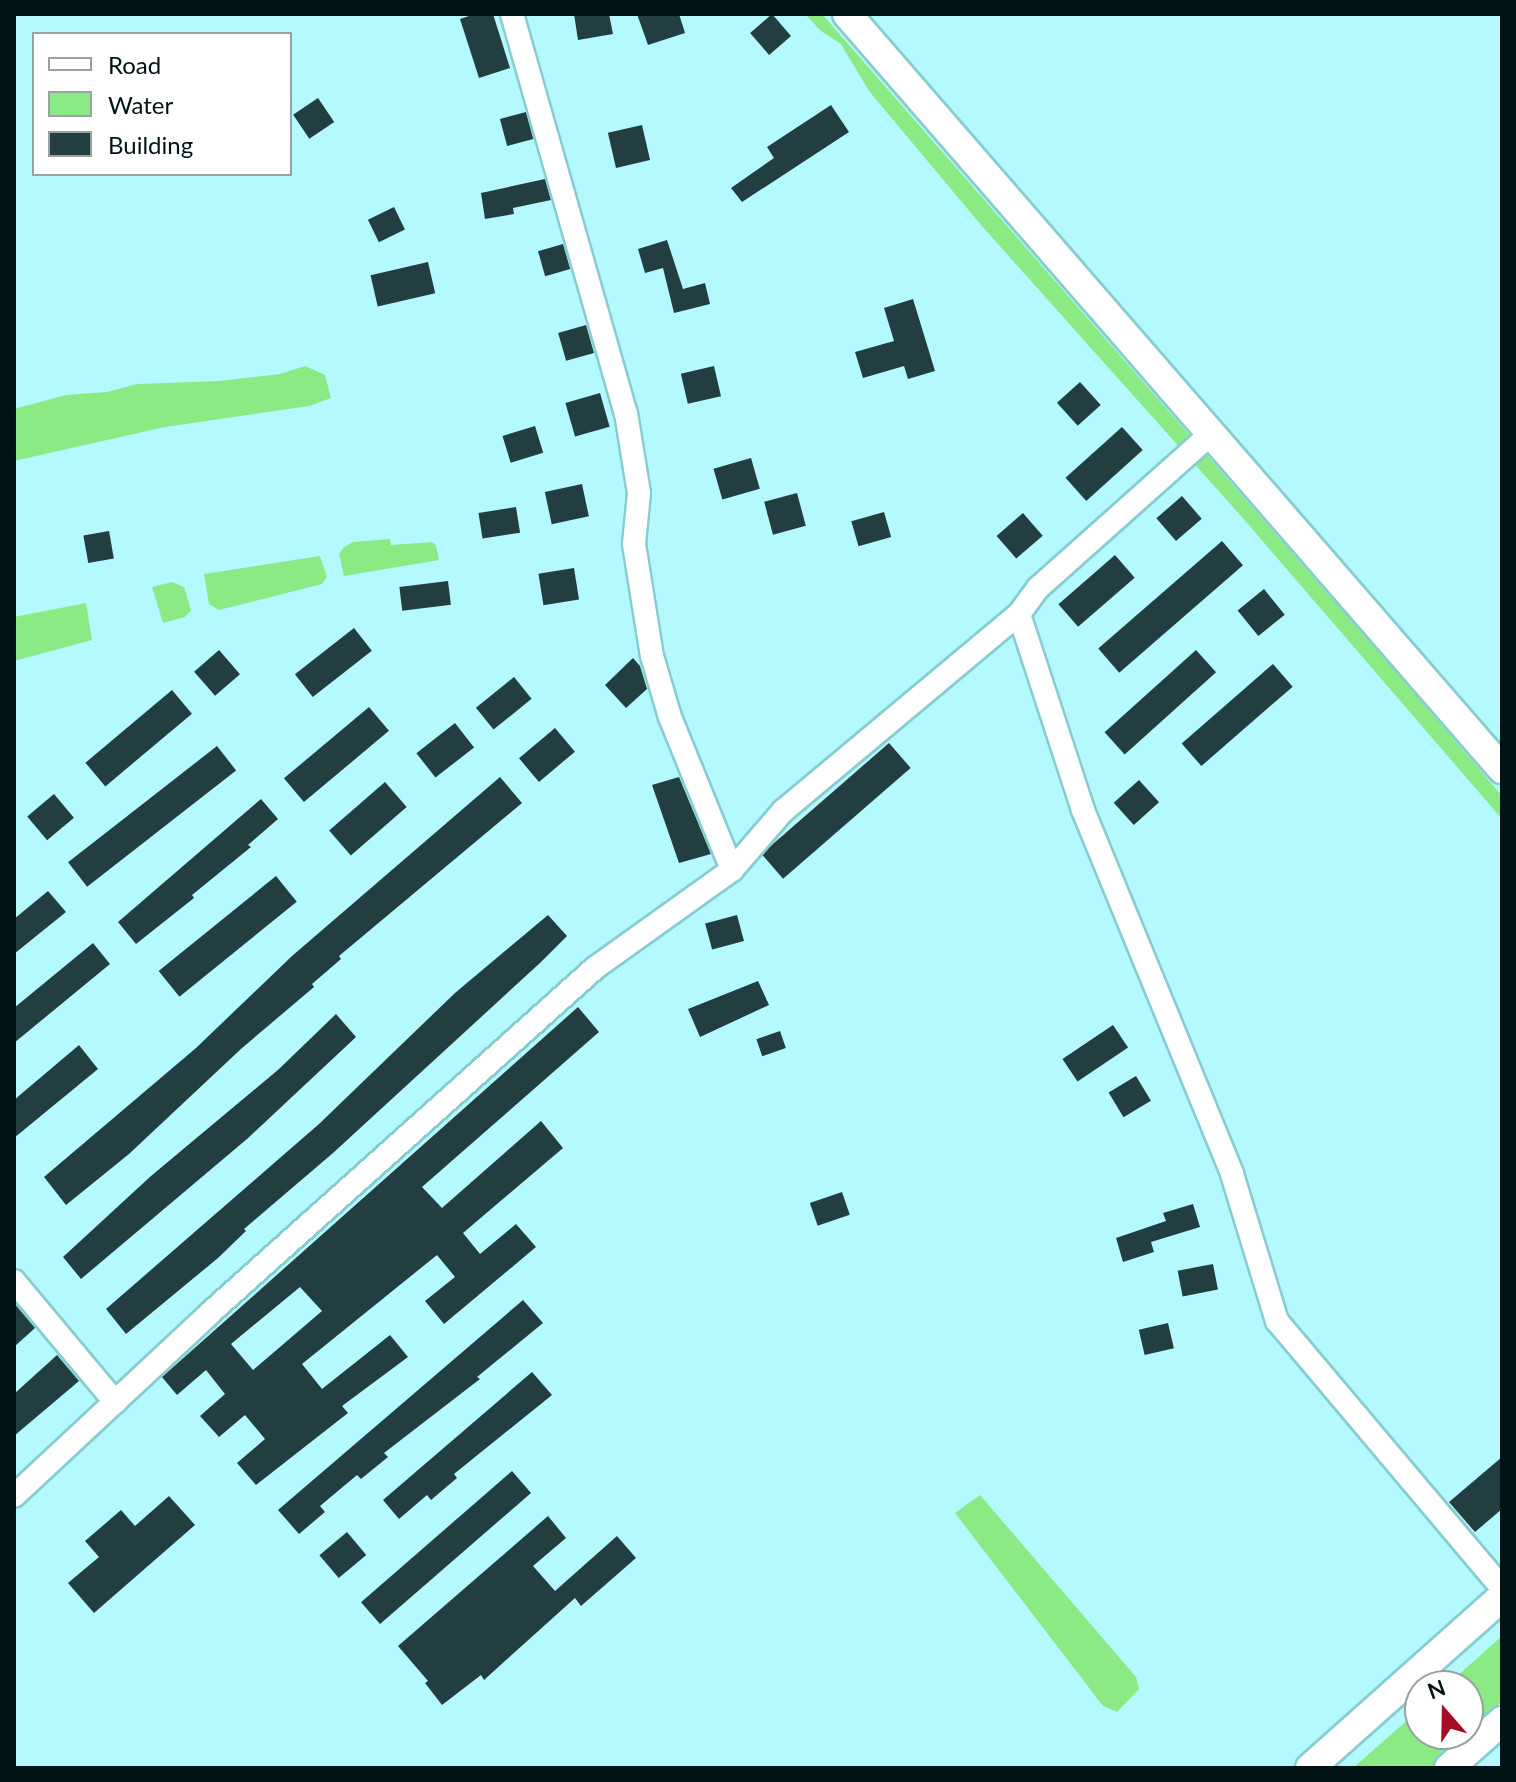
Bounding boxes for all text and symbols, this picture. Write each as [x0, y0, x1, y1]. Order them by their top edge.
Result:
legend [32, 32, 292, 176]
text: Road [108, 50, 161, 79]
text: Water [108, 90, 173, 119]
text: Building [108, 130, 193, 159]
north arrow [1404, 1670, 1484, 1750]
text: N [1424, 1673, 1449, 1704]

